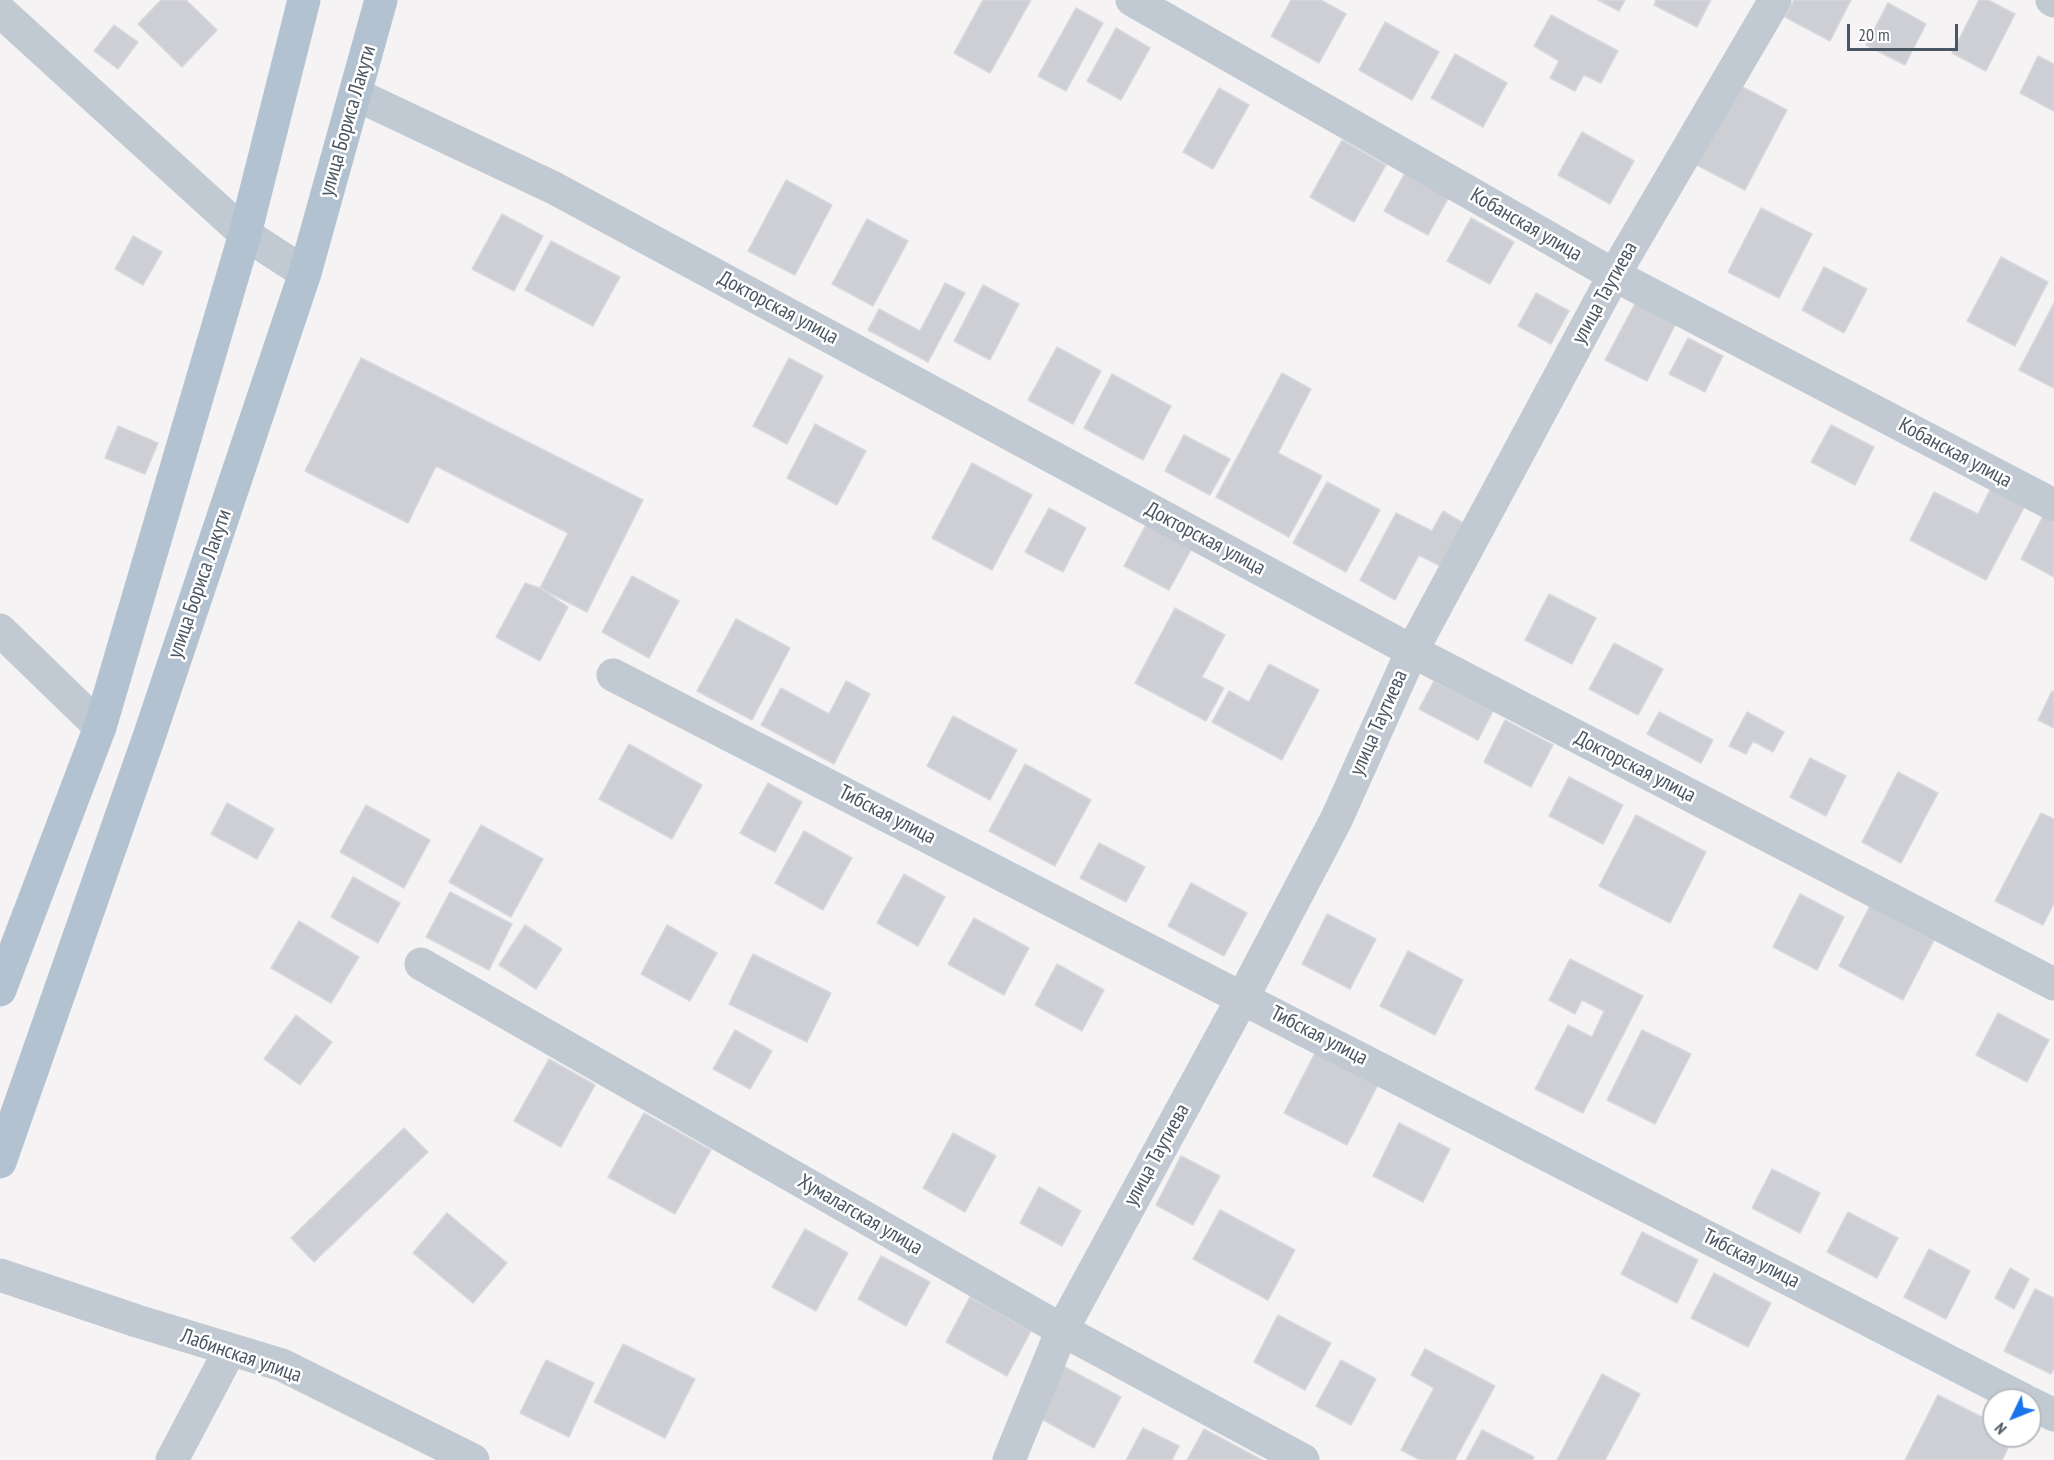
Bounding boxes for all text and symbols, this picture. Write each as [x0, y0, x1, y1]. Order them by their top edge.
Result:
scale bar [1850, 12, 1961, 50]
text: 20 m [1858, 23, 1890, 46]
street label: улица Бориса Лакути [314, 43, 382, 199]
street label: Кобанская улица [1466, 183, 1586, 267]
street label: улица Таутиева [1567, 238, 1643, 348]
street label: Докторская улица [714, 266, 842, 350]
street label: Кобанская улица [1894, 413, 2016, 493]
street label: Докторская улица [1141, 497, 1269, 581]
street label: улица Бориса Лакути [163, 506, 237, 662]
street label: улица Таутиева [1345, 666, 1413, 780]
street label: Докторская улица [1570, 726, 1700, 808]
street label: Тибская улица [834, 780, 940, 850]
street label: Тибская улица [1266, 1001, 1372, 1071]
street label: улица Таутиева [1119, 1100, 1195, 1210]
street label: Хумалагская улица [793, 1169, 927, 1261]
street label: Тибская улица [1698, 1224, 1804, 1294]
street label: Лабинская улица [177, 1324, 305, 1388]
north arrow [1982, 1388, 2042, 1448]
text: N [1990, 1419, 2011, 1439]

